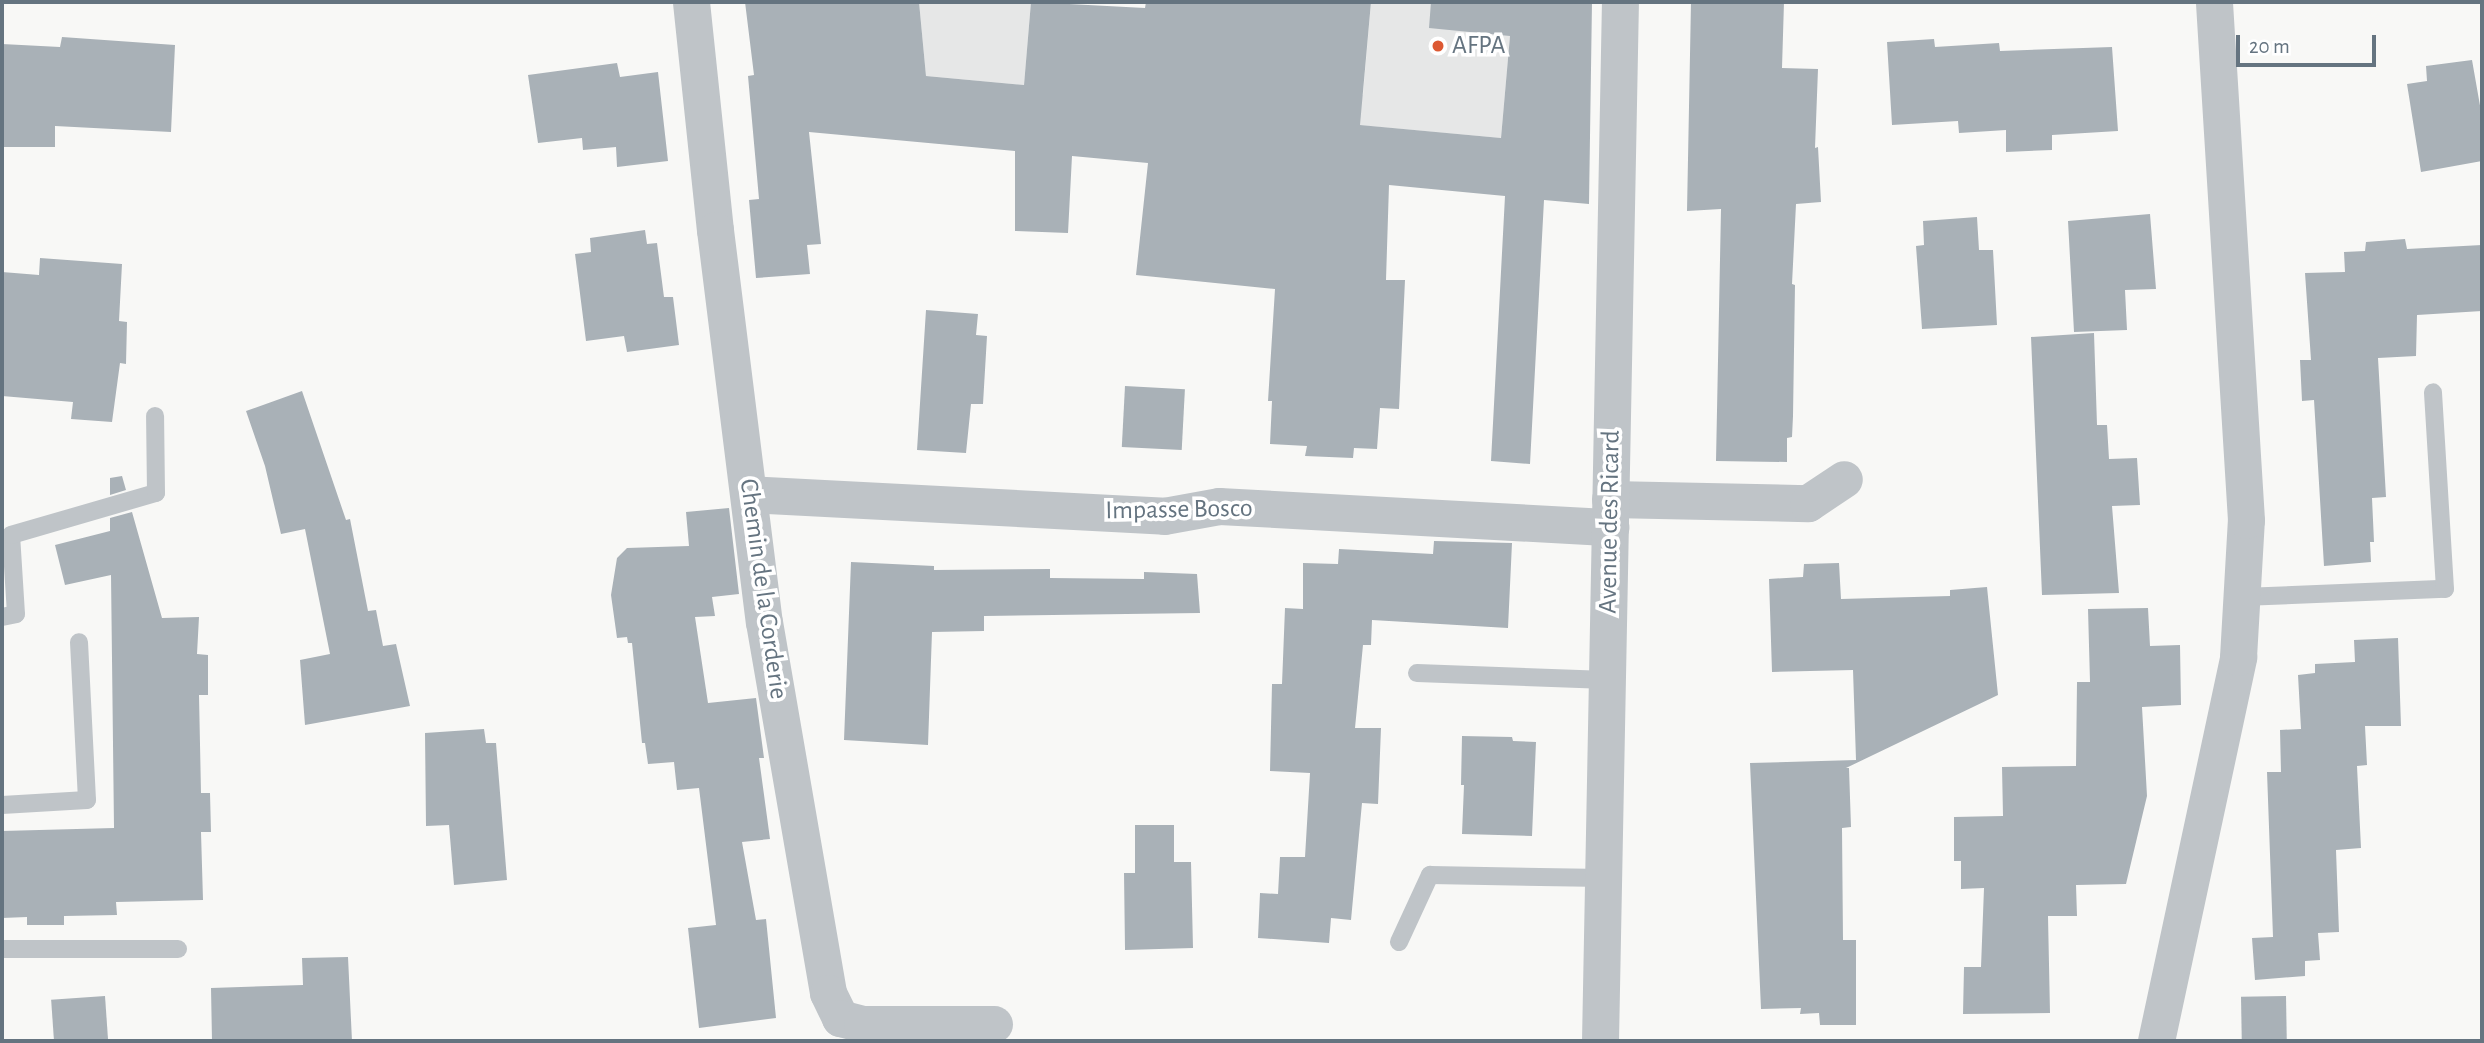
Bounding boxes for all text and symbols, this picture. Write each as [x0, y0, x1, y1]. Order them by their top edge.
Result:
scale bar [2239, 21, 2379, 65]
place label: AFPA [1452, 30, 1506, 62]
text: 20 m [2249, 36, 2290, 57]
marker: AFPA [1430, 38, 1446, 54]
street label: Avenue des Ricard [1593, 430, 1627, 614]
street label: Chemin de la Corderie [732, 477, 794, 701]
street label: Impasse Bosco [1105, 493, 1253, 527]

